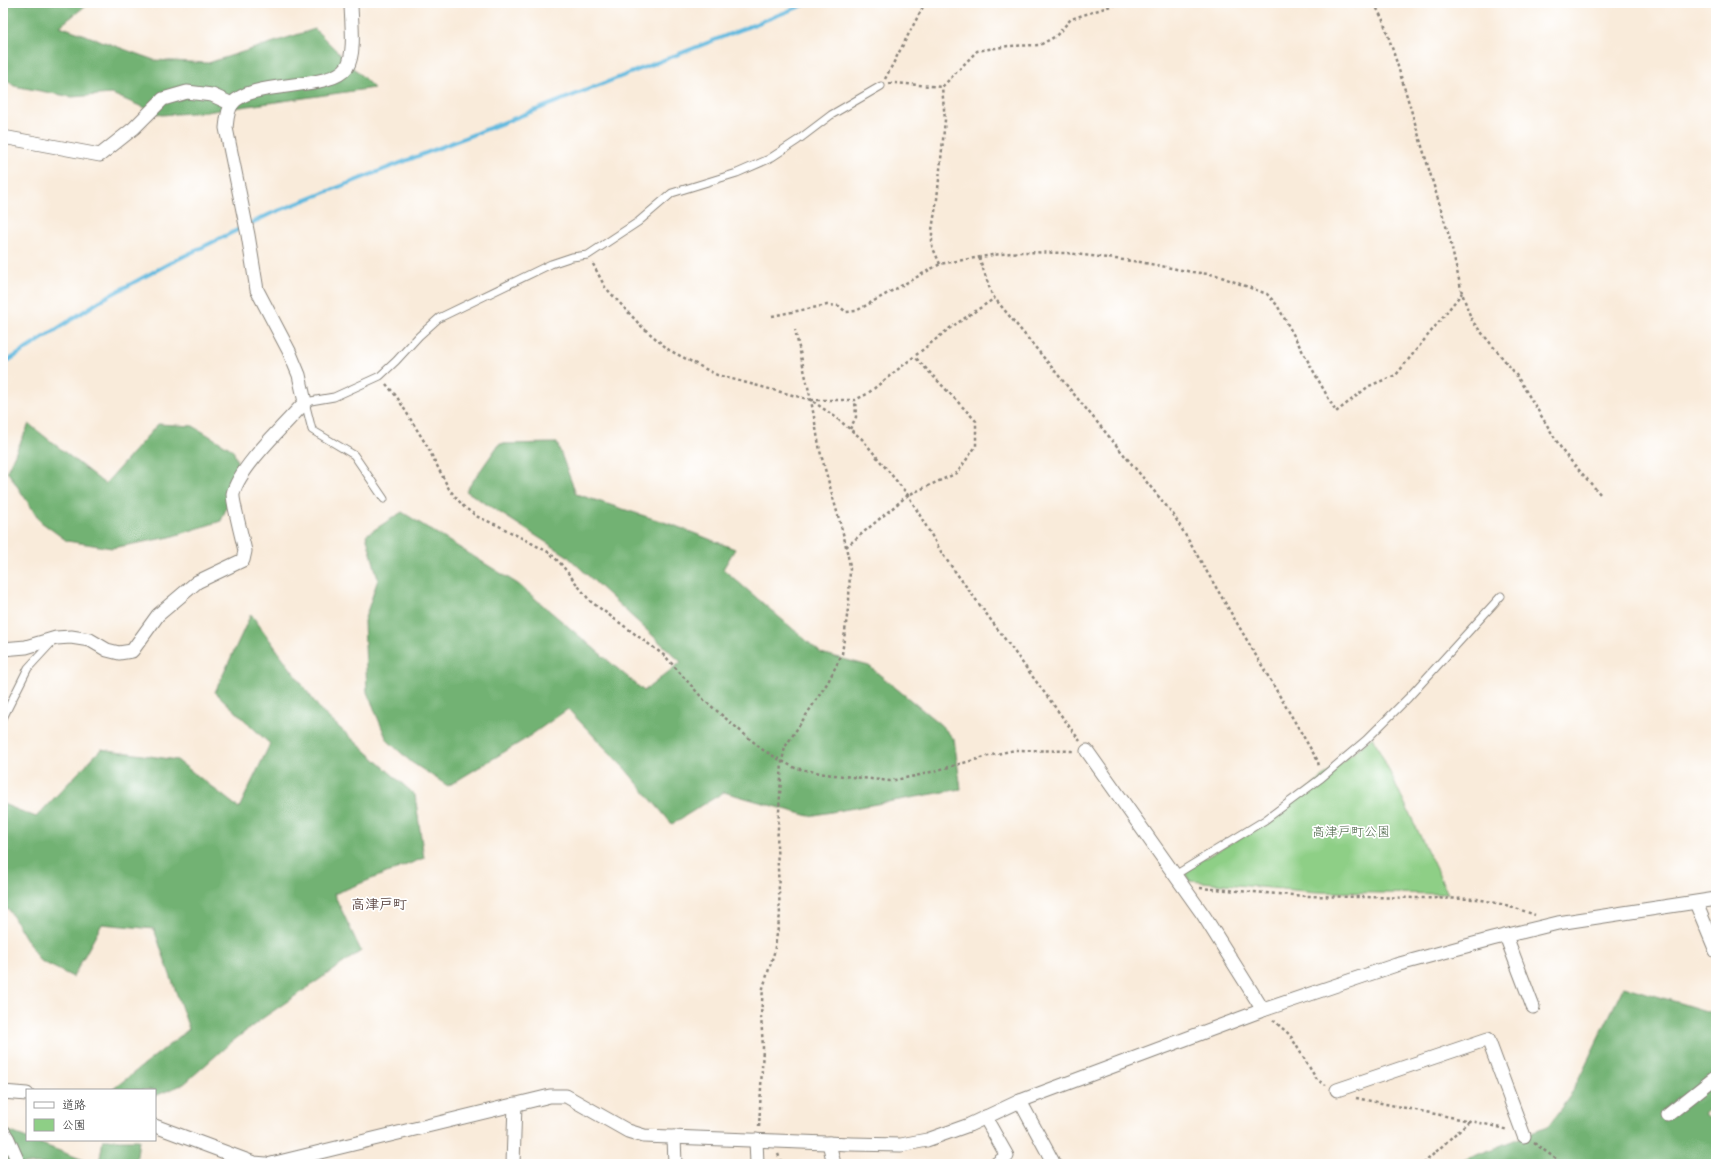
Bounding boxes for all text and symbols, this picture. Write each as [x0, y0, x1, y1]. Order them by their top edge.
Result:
park label: 高津戸町公園 [1312, 824, 1390, 839]
district label: 高津戸町 [351, 896, 407, 913]
legend [26, 1089, 156, 1141]
text: 道路 [62, 1098, 86, 1112]
text: 公園 [62, 1118, 86, 1132]

